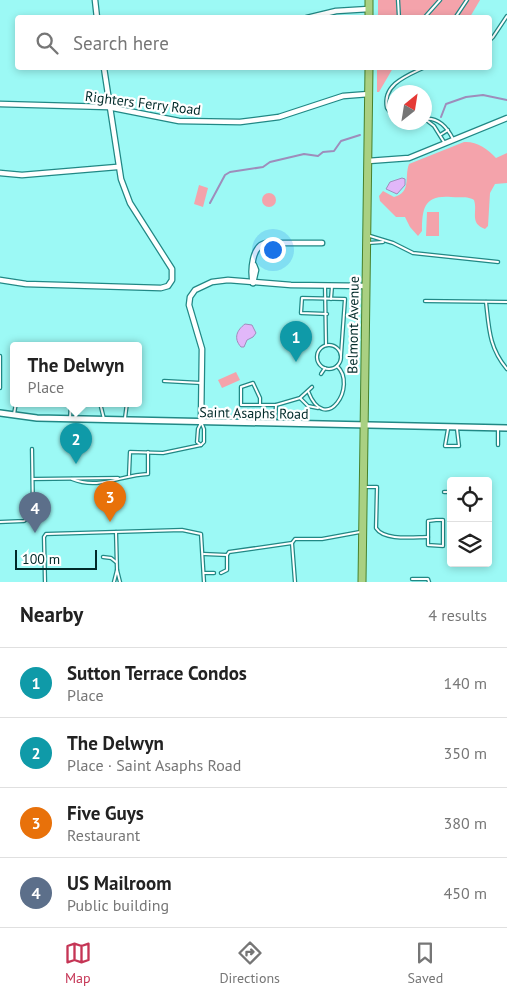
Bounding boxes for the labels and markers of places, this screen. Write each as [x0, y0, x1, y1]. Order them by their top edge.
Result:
pin: 1 [280, 321, 312, 362]
pin: 2 [60, 423, 92, 464]
pin: 3 [94, 481, 126, 522]
pin: 4 [19, 492, 51, 533]

